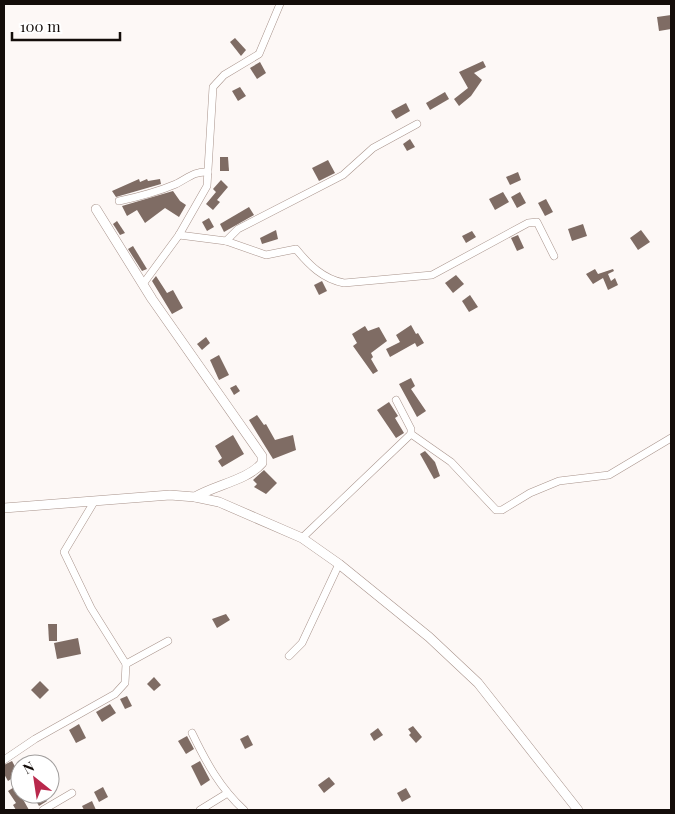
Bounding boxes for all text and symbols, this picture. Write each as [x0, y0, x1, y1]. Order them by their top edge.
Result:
scale bar [12, 10, 120, 42]
text: 100 m [20, 16, 61, 36]
north arrow [10, 754, 60, 804]
text: N [19, 757, 37, 778]

